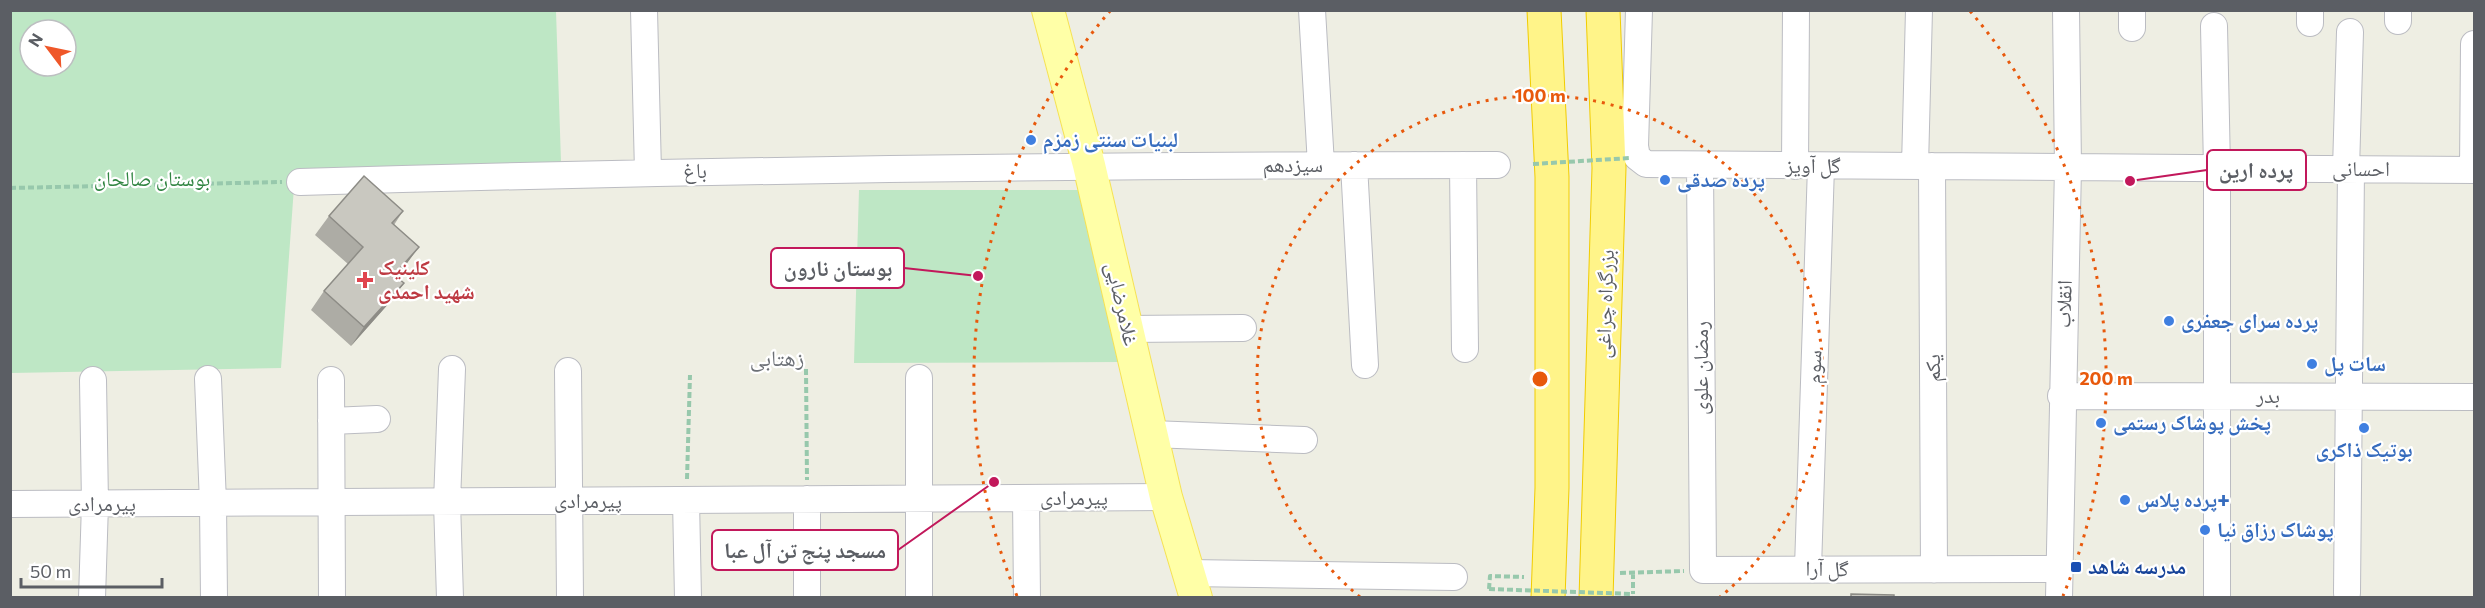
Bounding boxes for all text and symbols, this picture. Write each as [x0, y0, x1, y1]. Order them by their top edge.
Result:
north arrow [18, 18, 78, 78]
text: N [24, 30, 46, 50]
text: 100 m [1514, 84, 1566, 106]
place label: لبنیات سنتی زمزم [1043, 126, 1178, 154]
marker: لبنیات سنتی زمزم [1024, 133, 1038, 147]
callout: پرده ارین [2207, 150, 2306, 190]
street label: سیزدهم [1263, 151, 1323, 179]
street label: گل آویز [1784, 152, 1841, 179]
street label: احسانی [2332, 155, 2390, 182]
text: پرده ارین [2219, 156, 2293, 184]
street label: باغ [683, 157, 707, 184]
park label: بوستان صالحان [94, 165, 210, 191]
place label: پرده صدقی [1677, 166, 1765, 193]
marker: پرده صدقی [1658, 173, 1672, 187]
callout: بوستان نارون [771, 248, 904, 288]
street label: بزرگراه چراغی [1589, 249, 1620, 359]
place label: کلینیک شهید احمدی [378, 254, 475, 304]
text: بوستان نارون [784, 254, 892, 282]
street label: غلامرضایی [1100, 259, 1145, 349]
marker: کلینیک شهید احمدی [356, 271, 374, 289]
street label: انقلاب [2049, 280, 2076, 328]
place label: پرده سرای جعفری [2181, 307, 2318, 333]
marker: پرده سرای جعفری [2162, 314, 2176, 328]
street label: رمضان علوی [1687, 321, 1713, 415]
district label: زهتابی [750, 344, 804, 372]
street label: سوم [1799, 350, 1829, 384]
place label: سات پل [2324, 350, 2386, 377]
street label: یکم [1919, 354, 1947, 382]
marker: سات پل [2305, 357, 2319, 371]
text: 200 m [2079, 367, 2133, 389]
centre of rings [1530, 369, 1550, 389]
street label: بدر [2255, 382, 2280, 408]
place label: پخش پوشاک رستمی [2113, 409, 2271, 436]
marker: پخش پوشاک رستمی [2094, 416, 2108, 430]
marker: بوتیک ذاکری [2357, 421, 2371, 435]
place label: بوتیک ذاکری [2316, 436, 2412, 462]
street label: پیرمرادی [1040, 484, 1108, 510]
place label: پرده پلاس+ [2137, 486, 2230, 513]
street label: پیرمرادی [554, 487, 622, 513]
street label: پیرمرادی [68, 490, 136, 516]
marker: پرده پلاس+ [2118, 493, 2132, 507]
place label: پوشاک رزاق نیا [2217, 516, 2334, 543]
marker: پوشاک رزاق نیا [2198, 523, 2212, 537]
callout: مسجد پنج تن آل عبا [712, 530, 898, 570]
text: مسجد پنج تن آل عبا [724, 536, 886, 565]
scale bar [21, 551, 162, 589]
place label: مدرسه شاهد [2088, 553, 2186, 578]
street label: گل آرا [1805, 555, 1849, 582]
text: 50 m [30, 560, 71, 582]
marker: مدرسه شاهد [2069, 560, 2083, 574]

